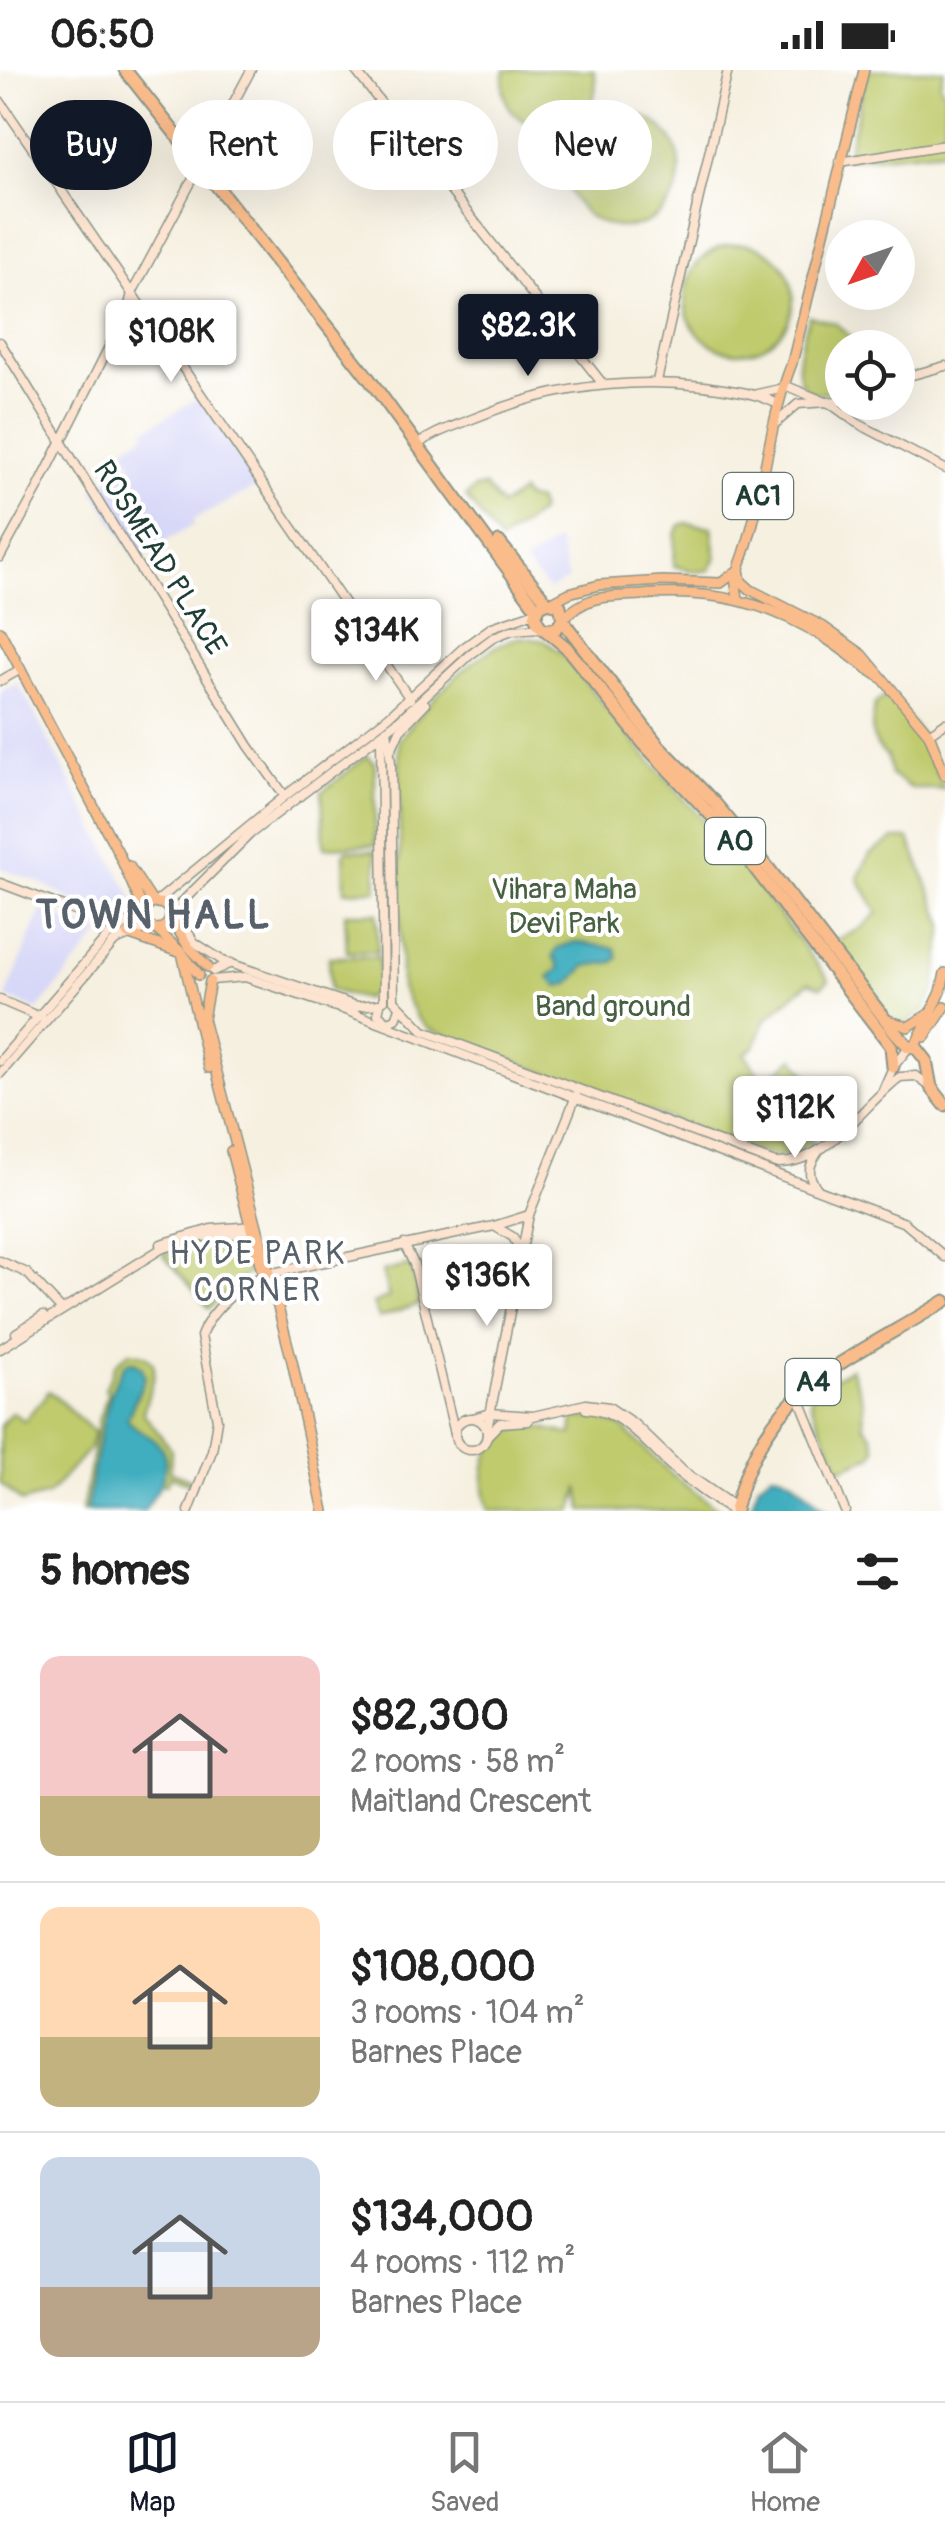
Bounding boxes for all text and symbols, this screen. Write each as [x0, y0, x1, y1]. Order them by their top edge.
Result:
text: 06:50 [50, 11, 155, 59]
chip: Buy [30, 100, 152, 190]
chip: Rent [172, 100, 313, 190]
chip: Filters [333, 100, 498, 190]
chip: New [518, 100, 652, 190]
north arrow [825, 220, 915, 310]
map controls [825, 220, 915, 420]
pin: $82.3K [447, 294, 609, 379]
pin: $108K [101, 300, 241, 385]
text: $82.3K [480, 306, 576, 346]
text: $108K [127, 312, 215, 352]
button: locate [825, 330, 915, 420]
street label: ROSMEAD PLACE [85, 454, 235, 662]
road number: AC1 [723, 473, 793, 519]
pin: $134K [306, 599, 446, 684]
text: $134K [333, 611, 419, 651]
road number: A0 [705, 818, 765, 864]
park label: Vihara Maha Devi Park [491, 871, 637, 942]
district label: TOWN HALL [36, 891, 272, 940]
park label: Band ground [535, 988, 691, 1025]
pin: $112K [725, 1076, 865, 1161]
text: $112K [755, 1088, 835, 1128]
district label: HYDE PARK CORNER [169, 1234, 347, 1311]
pin: $136K [417, 1244, 557, 1329]
text: $136K [444, 1256, 530, 1296]
road number: A4 [786, 1359, 840, 1405]
icon: filters [850, 1544, 905, 1599]
text: 5 homes [40, 1545, 190, 1597]
text: $82,300 [350, 1690, 509, 1742]
icon: home [120, 1696, 240, 1816]
text: 2 rooms · 58 m² [350, 1742, 565, 1782]
text: Maitland Crescent [350, 1782, 591, 1822]
text: $108,000 [350, 1941, 536, 1993]
icon: home [120, 1947, 240, 2067]
text: 3 rooms · 104 m² [350, 1993, 585, 2033]
text: Barnes Place [350, 2033, 522, 2073]
text: $134,000 [350, 2191, 534, 2243]
icon: home [120, 2197, 240, 2317]
text: 4 rooms · 112 m² [350, 2243, 575, 2283]
text: Barnes Place [350, 2283, 522, 2323]
tab: Map [125, 2425, 180, 2520]
tab: Saved [430, 2425, 499, 2520]
tab: Home [749, 2425, 820, 2520]

